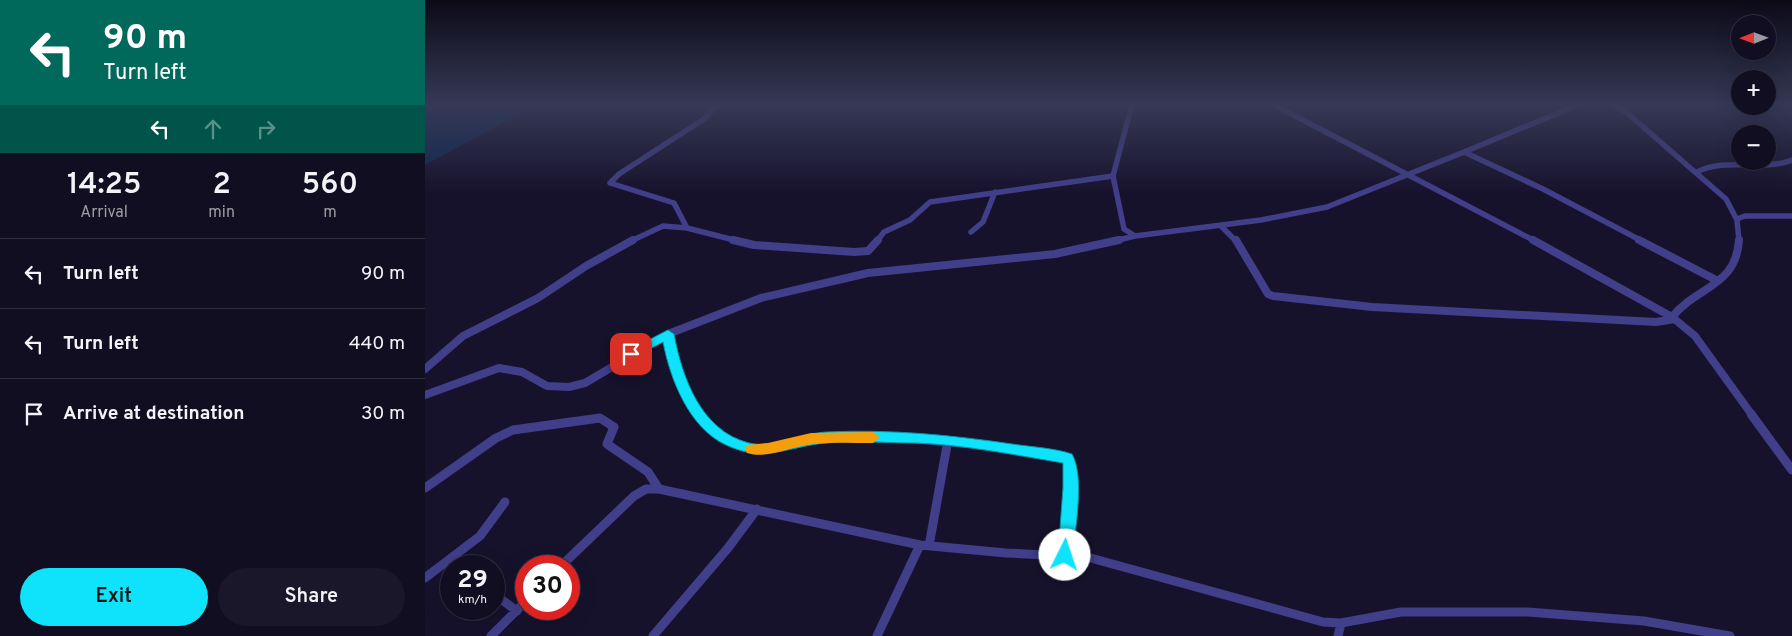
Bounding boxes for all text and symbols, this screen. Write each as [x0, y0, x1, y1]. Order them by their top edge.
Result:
north arrow [1731, 15, 1776, 60]
map controls [1731, 15, 1776, 170]
text: 90 m [103, 17, 187, 61]
icon: left [20, 20, 85, 85]
text: Turn left [103, 60, 186, 87]
button: + [1731, 70, 1776, 115]
icon: left [146, 115, 174, 143]
icon: ahead [199, 115, 227, 143]
icon: right [252, 115, 280, 143]
button: − [1731, 125, 1776, 170]
text: 14:25 [67, 167, 141, 204]
text: 2 [212, 167, 231, 204]
text: 560 [302, 167, 358, 204]
text: Arrival [80, 203, 128, 223]
text: min [208, 203, 235, 223]
text: m [323, 203, 337, 223]
icon: left [20, 260, 48, 288]
text: Turn left [63, 262, 139, 286]
text: 90 m [361, 262, 405, 286]
icon: left [20, 330, 48, 358]
text: Turn left [63, 332, 139, 356]
text: 440 m [349, 332, 405, 356]
pin [610, 333, 652, 375]
icon: arrive [617, 340, 645, 368]
icon: arrive [20, 400, 48, 428]
text: Arrive at destination [63, 402, 244, 426]
text: 30 m [361, 402, 405, 426]
position arrow [1038, 528, 1090, 580]
speed limit sign: 30 [515, 555, 580, 620]
text: 29 [457, 565, 488, 597]
button: Exit [20, 568, 208, 626]
button: Share [218, 568, 405, 626]
text: km/h [458, 592, 487, 608]

